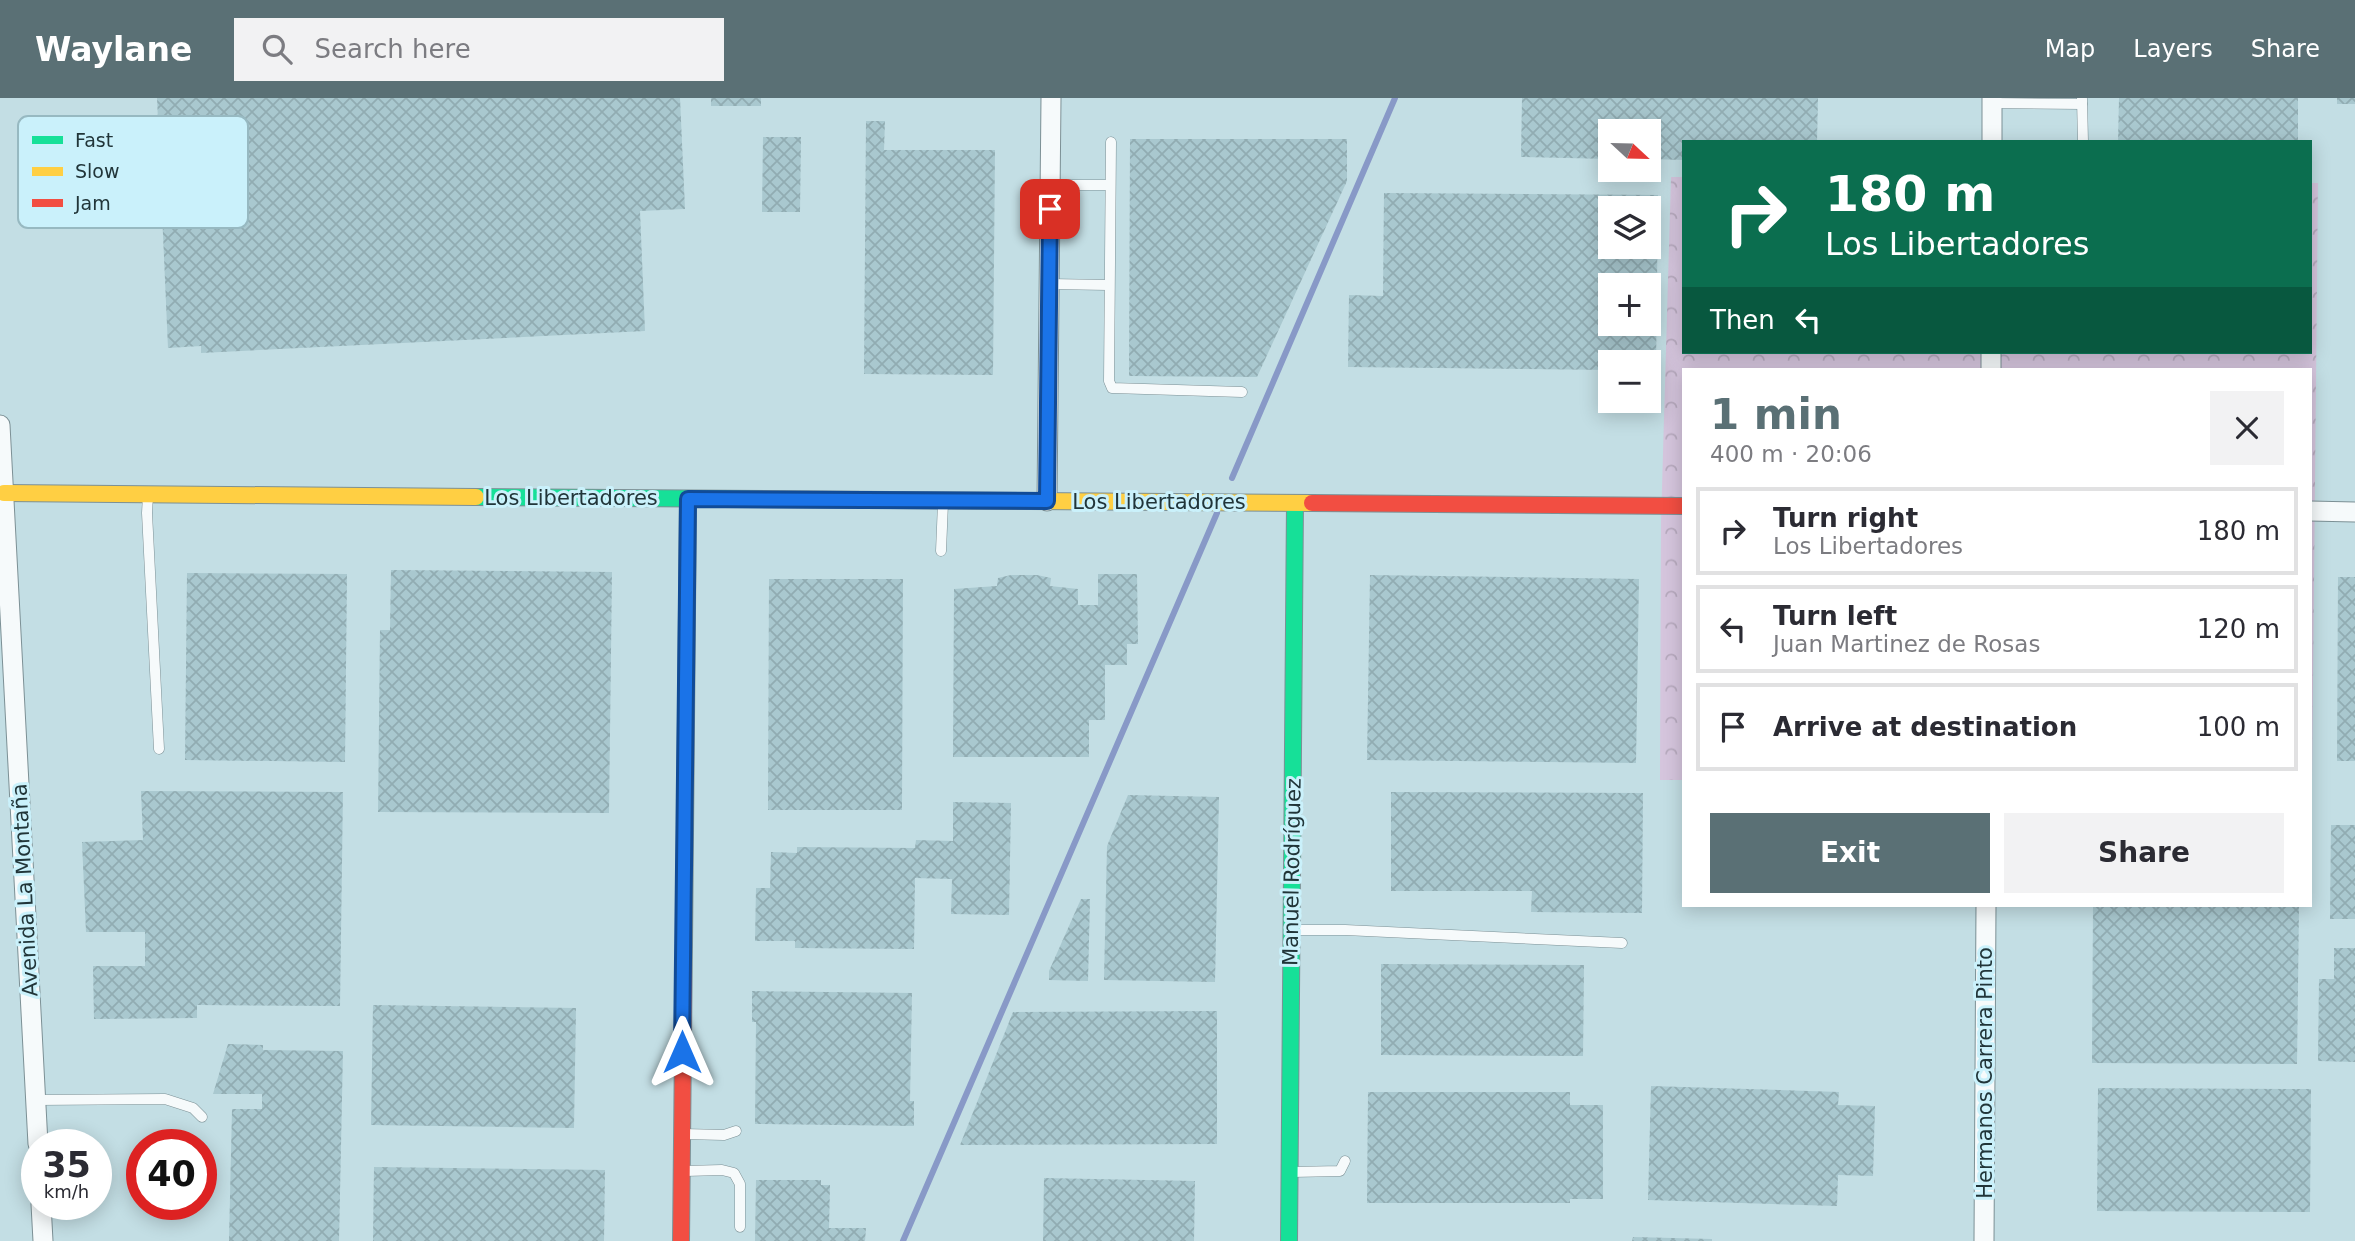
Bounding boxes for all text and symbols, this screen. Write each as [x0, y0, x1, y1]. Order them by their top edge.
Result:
search box [234, 18, 724, 81]
text: Waylane [35, 30, 192, 69]
icon: search [258, 30, 296, 68]
text: Search here [314, 34, 471, 64]
text: Map [2045, 35, 2095, 63]
text: Layers [2133, 35, 2213, 63]
text: Share [2251, 35, 2320, 63]
legend [18, 116, 248, 228]
north arrow [1598, 119, 1661, 182]
map controls [1598, 119, 1661, 413]
text: Fast [75, 129, 113, 151]
text: Slow [75, 160, 120, 182]
text: 180 m [1825, 166, 1995, 223]
icon: right [1710, 168, 1801, 259]
pin [1020, 179, 1080, 239]
icon: arrive [1031, 190, 1069, 228]
text: Jam [74, 192, 111, 214]
button: layers [1598, 196, 1661, 259]
text: Los Libertadores [1825, 225, 2089, 263]
button: + [1598, 273, 1661, 336]
icon: left [1789, 301, 1827, 339]
text: Then [1710, 305, 1775, 335]
button: − [1598, 350, 1661, 413]
text: 1 min [1710, 390, 1842, 439]
button: close [2210, 391, 2284, 465]
text: 400 m · 20:06 [1710, 441, 1872, 467]
street label: Los Libertadores [484, 486, 658, 510]
street label: Los Libertadores [1072, 490, 1246, 514]
text: Turn right [1773, 503, 1918, 533]
icon: right [1714, 512, 1752, 550]
text: 180 m [2197, 516, 2280, 546]
text: Los Libertadores [1773, 533, 1963, 559]
text: Turn left [1773, 601, 1897, 631]
icon: left [1714, 610, 1752, 648]
text: 120 m [2197, 614, 2280, 644]
text: Juan Martinez de Rosas [1773, 631, 2040, 657]
icon: arrive [1714, 708, 1752, 746]
text: Arrive at destination [1773, 712, 2077, 742]
text: 100 m [2197, 712, 2280, 742]
street label: Manuel Rodríguez [1278, 778, 1306, 966]
street label: Avenida La Montaña [7, 783, 43, 997]
button: Exit [1710, 813, 1990, 893]
button: Share [2004, 813, 2284, 893]
street label: Hermanos Carrera Pinto [1973, 947, 1997, 1199]
position arrow [645, 1015, 719, 1089]
speed limit sign: 40 [126, 1129, 217, 1220]
text: 35 [42, 1145, 91, 1185]
text: km/h [44, 1181, 89, 1202]

